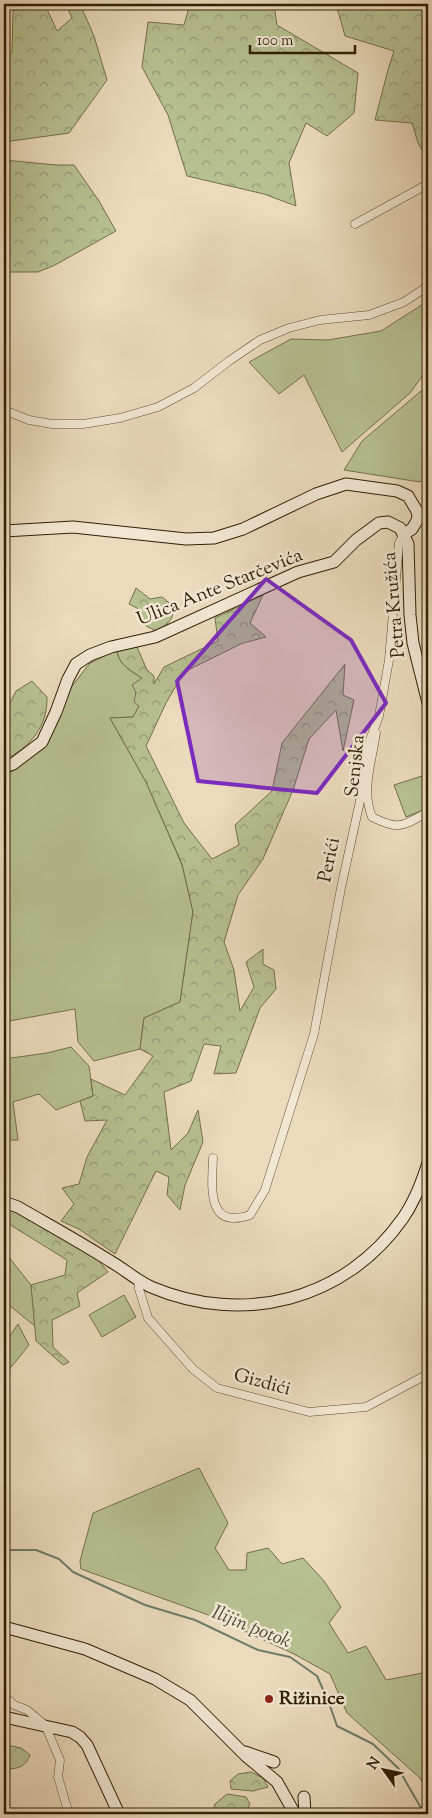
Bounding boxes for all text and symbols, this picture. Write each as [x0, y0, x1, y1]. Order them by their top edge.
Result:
scale bar [250, 22, 354, 54]
text: 100 m [257, 31, 294, 52]
street label: Ulica Ante Starčevića [133, 542, 307, 634]
street label: Petra Kružića [377, 551, 413, 659]
street label: Senjska [339, 733, 373, 799]
street label: Perići [312, 835, 348, 885]
street label: Gizdići [230, 1362, 294, 1404]
water label: Ilijin potok [207, 1599, 295, 1657]
place label: Rižinice [279, 1686, 345, 1713]
marker: Rižinice [263, 1693, 275, 1705]
north arrow [360, 1746, 410, 1796]
text: N [363, 1754, 386, 1774]

